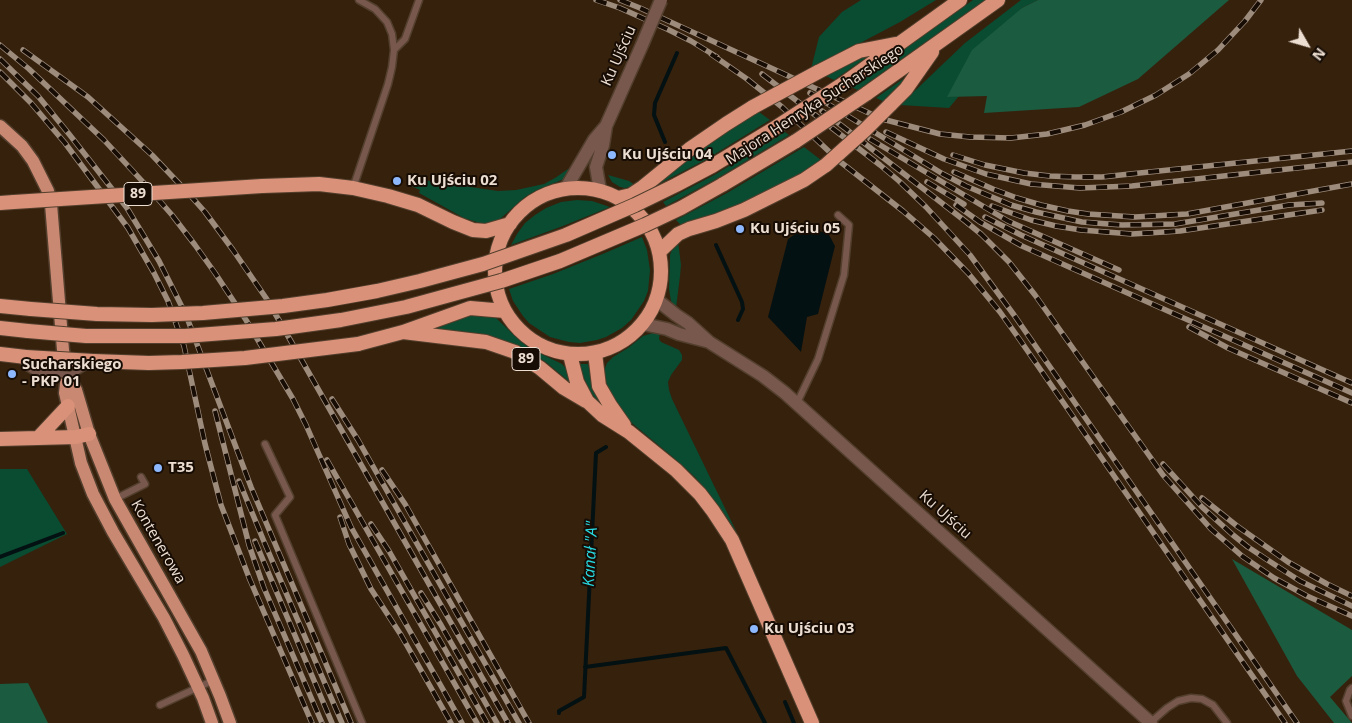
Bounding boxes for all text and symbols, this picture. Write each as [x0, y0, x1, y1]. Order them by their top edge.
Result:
north arrow [1282, 20, 1332, 70]
street label: Ku Ujściu [598, 23, 640, 89]
street label: Majora Henryka Sucharskiego [723, 41, 907, 169]
text: N [1308, 44, 1330, 65]
place label: Ku Ujściu 04 [622, 146, 712, 164]
marker: Ku Ujściu 04 [606, 149, 618, 161]
place label: Ku Ujściu 02 [407, 172, 497, 190]
marker: Ku Ujściu 02 [391, 175, 403, 187]
road number: 89 [124, 182, 152, 205]
place label: Ku Ujściu 05 [750, 220, 840, 238]
marker: Ku Ujściu 05 [734, 223, 746, 235]
road number: 89 [512, 348, 540, 370]
place label: Sucharskiego - PKP 01 [22, 356, 122, 391]
marker: Sucharskiego - PKP 01 [6, 368, 18, 380]
place label: T35 [168, 459, 194, 477]
marker: T35 [152, 462, 164, 474]
street label: Ku Ujściu [915, 487, 975, 543]
street label: Kontenerowa [127, 497, 189, 587]
water label: Kanał "A" [580, 521, 602, 587]
place label: Ku Ujściu 03 [764, 620, 854, 638]
marker: Ku Ujściu 03 [748, 623, 760, 635]

